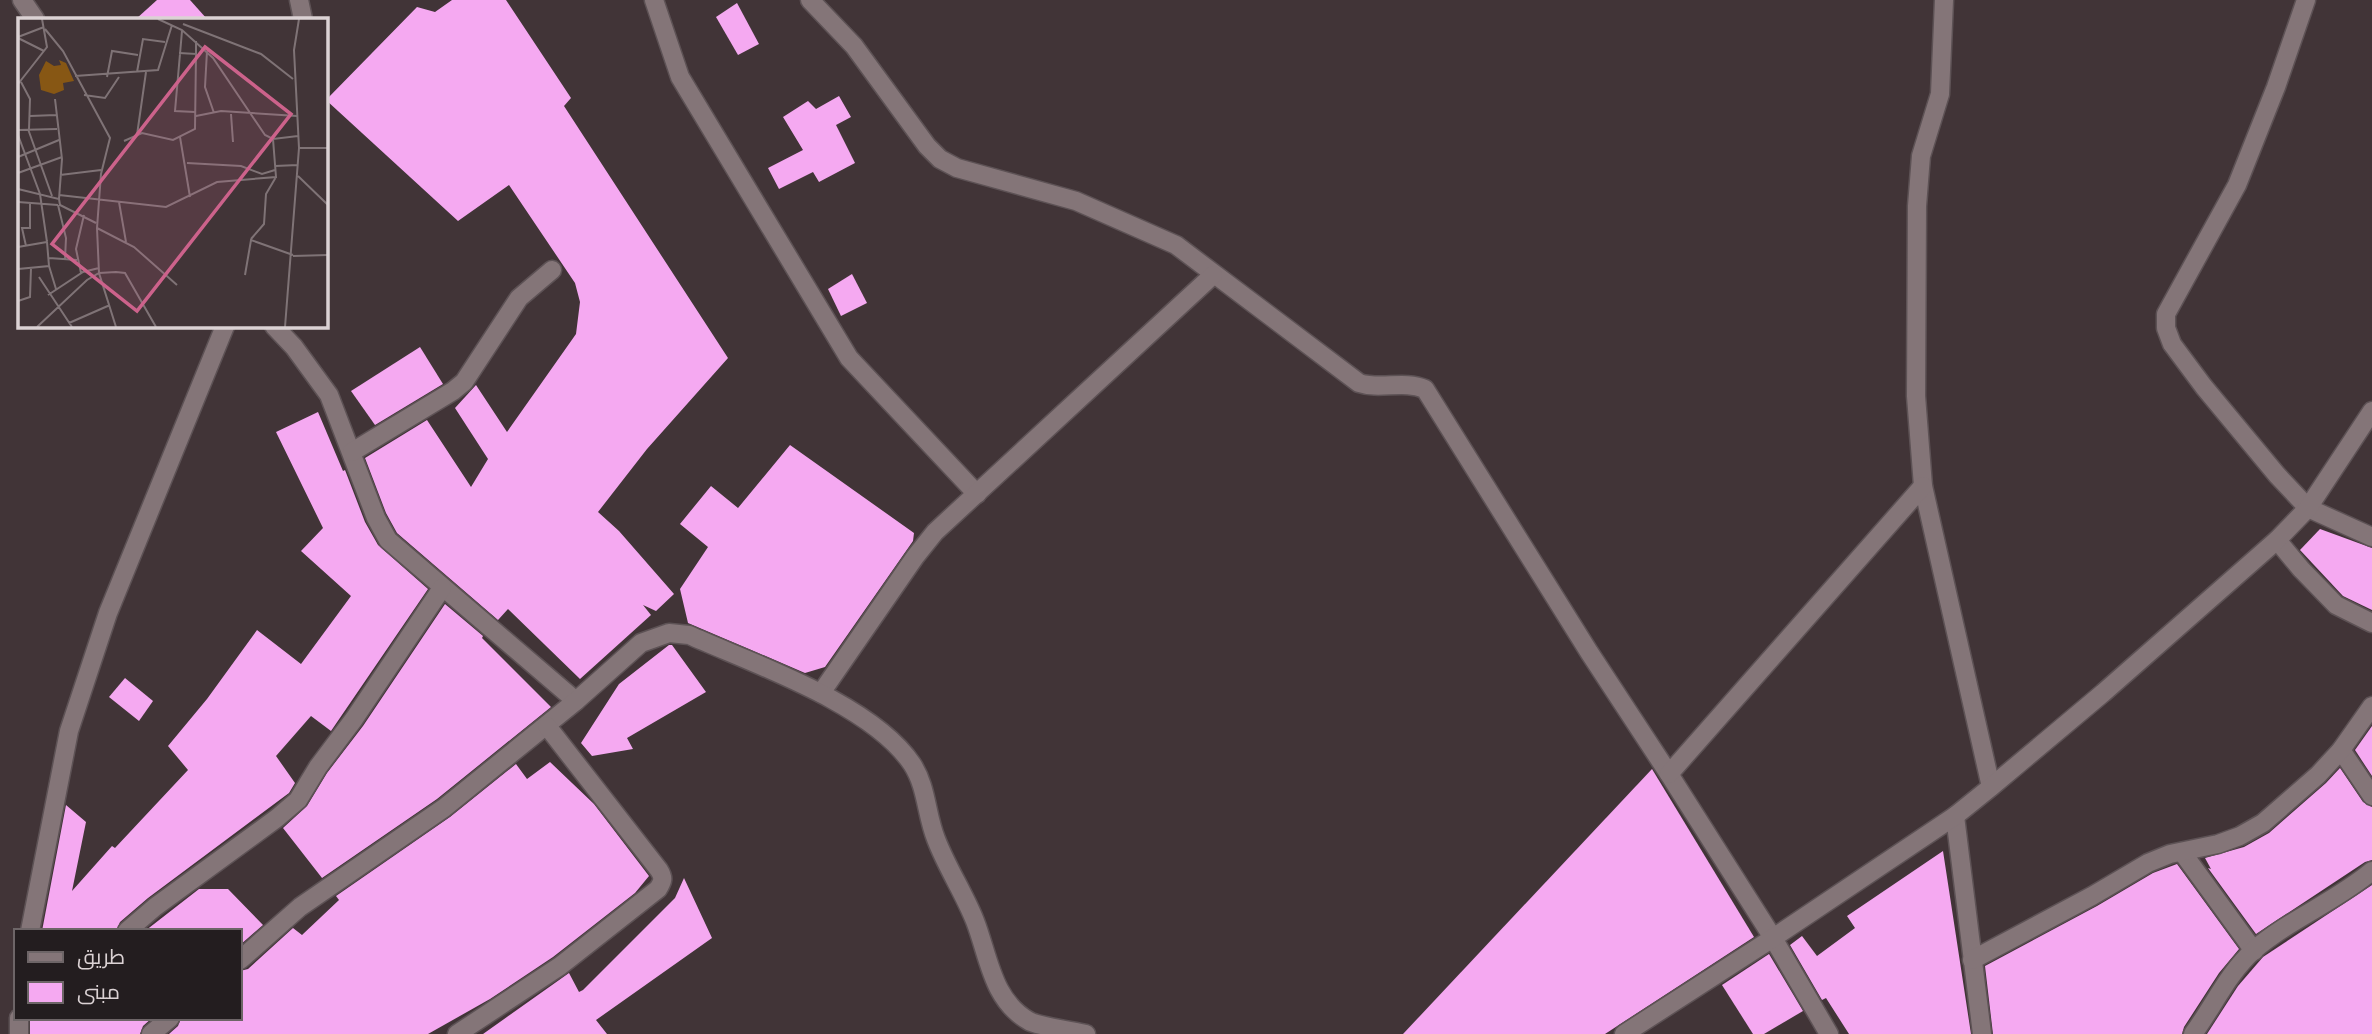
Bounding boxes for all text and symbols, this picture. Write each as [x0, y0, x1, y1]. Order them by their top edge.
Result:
inset map [18, 18, 327, 327]
legend [14, 929, 242, 1020]
text: طريق [77, 944, 125, 970]
text: مبنى [77, 979, 120, 1005]

